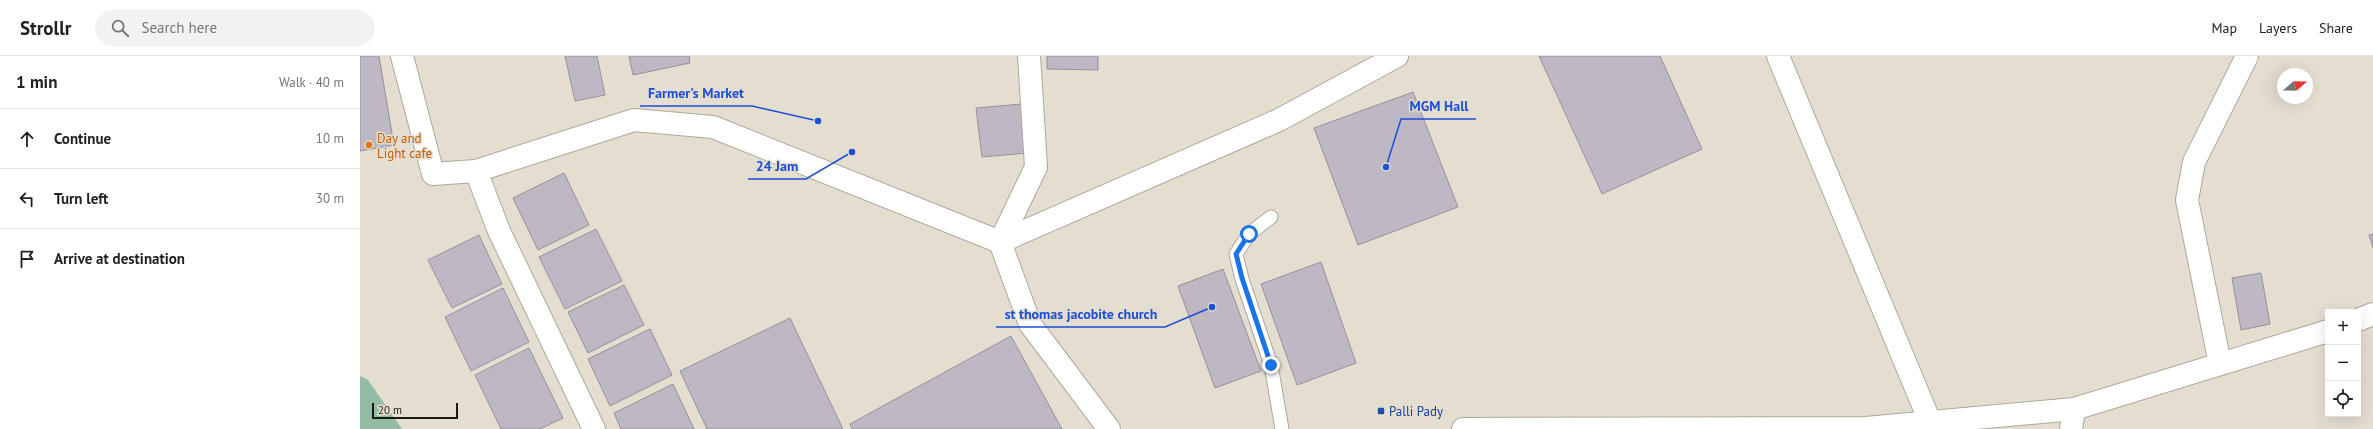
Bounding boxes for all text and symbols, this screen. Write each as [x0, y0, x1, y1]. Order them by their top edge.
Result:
search box [95, 10, 375, 46]
text: Strollr [20, 16, 71, 40]
icon: search [109, 17, 131, 39]
text: Search here [141, 18, 217, 37]
text: Map [2211, 19, 2237, 37]
text: Layers [2259, 19, 2297, 37]
text: Share [2319, 19, 2353, 37]
north arrow [2277, 68, 2313, 104]
text: 1 min [16, 71, 57, 93]
text: Walk · 40 m [279, 74, 344, 91]
callout: Farmer's Market [640, 80, 752, 106]
text: Farmer's Market [648, 84, 744, 102]
callout: MGM Hall [1401, 93, 1476, 119]
text: MGM Hall [1410, 97, 1469, 115]
icon: ahead [16, 128, 38, 150]
text: Continue [54, 129, 111, 148]
text: 10 m [316, 130, 344, 147]
place label: Day and Light cafe [377, 130, 432, 162]
marker: Day and Light cafe [364, 140, 374, 150]
callout: 24 Jam [748, 153, 806, 179]
text: 24 Jam [756, 157, 798, 175]
icon: left [16, 188, 38, 210]
text: Turn left [54, 189, 108, 208]
text: 30 m [316, 190, 344, 207]
route start [1240, 225, 1258, 243]
icon: arrive [16, 248, 38, 270]
text: Arrive at destination [54, 249, 185, 268]
callout: st thomas jacobite church [996, 301, 1165, 327]
text: st thomas jacobite church [1005, 305, 1157, 323]
map controls [2325, 309, 2361, 417]
button: + [2325, 309, 2361, 345]
button: − [2325, 345, 2361, 381]
route end [1262, 356, 1280, 374]
button: locate [2325, 381, 2361, 417]
scale bar [372, 401, 458, 420]
text: 20 m [378, 403, 402, 417]
place label: Palli Pady [1389, 403, 1443, 420]
marker: Palli Pady [1376, 406, 1386, 416]

